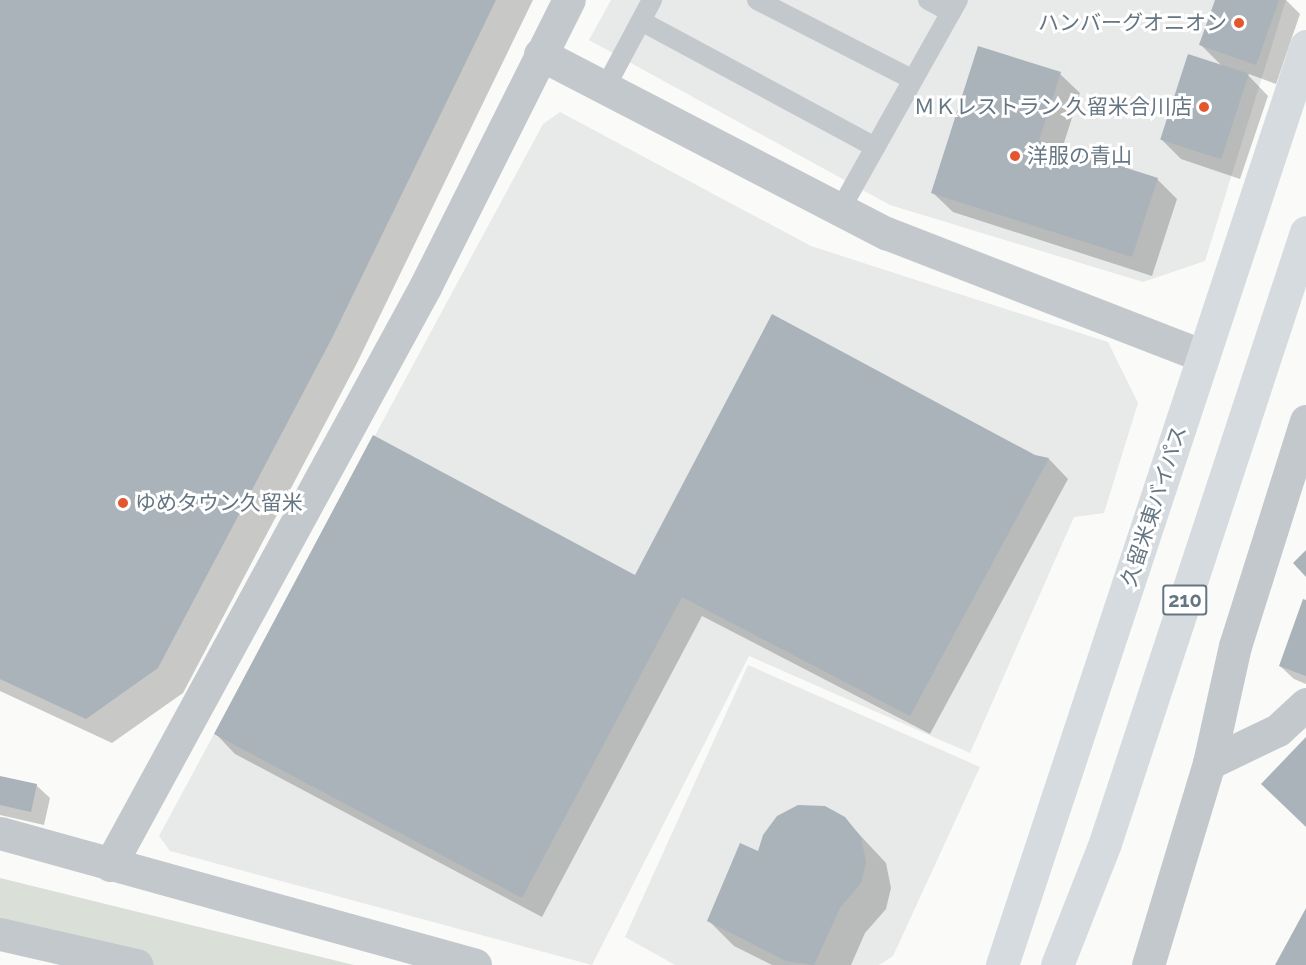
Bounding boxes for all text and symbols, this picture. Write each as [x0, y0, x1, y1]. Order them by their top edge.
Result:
place label: ハンバーグオニオン [1038, 10, 1227, 36]
marker: ハンバーグオニオン [1232, 16, 1246, 30]
place label: ＭＫレストラン 久留米合川店 [914, 94, 1192, 120]
marker: ＭＫレストラン 久留米合川店 [1197, 100, 1211, 114]
place label: 洋服の青山 [1027, 143, 1132, 169]
marker: 洋服の青山 [1008, 149, 1022, 163]
street label: 久留米東バイパス [1116, 422, 1192, 590]
place label: ゆめタウン久留米 [135, 490, 303, 516]
marker: ゆめタウン久留米 [116, 496, 130, 510]
road number: 210 [1161, 583, 1209, 617]

